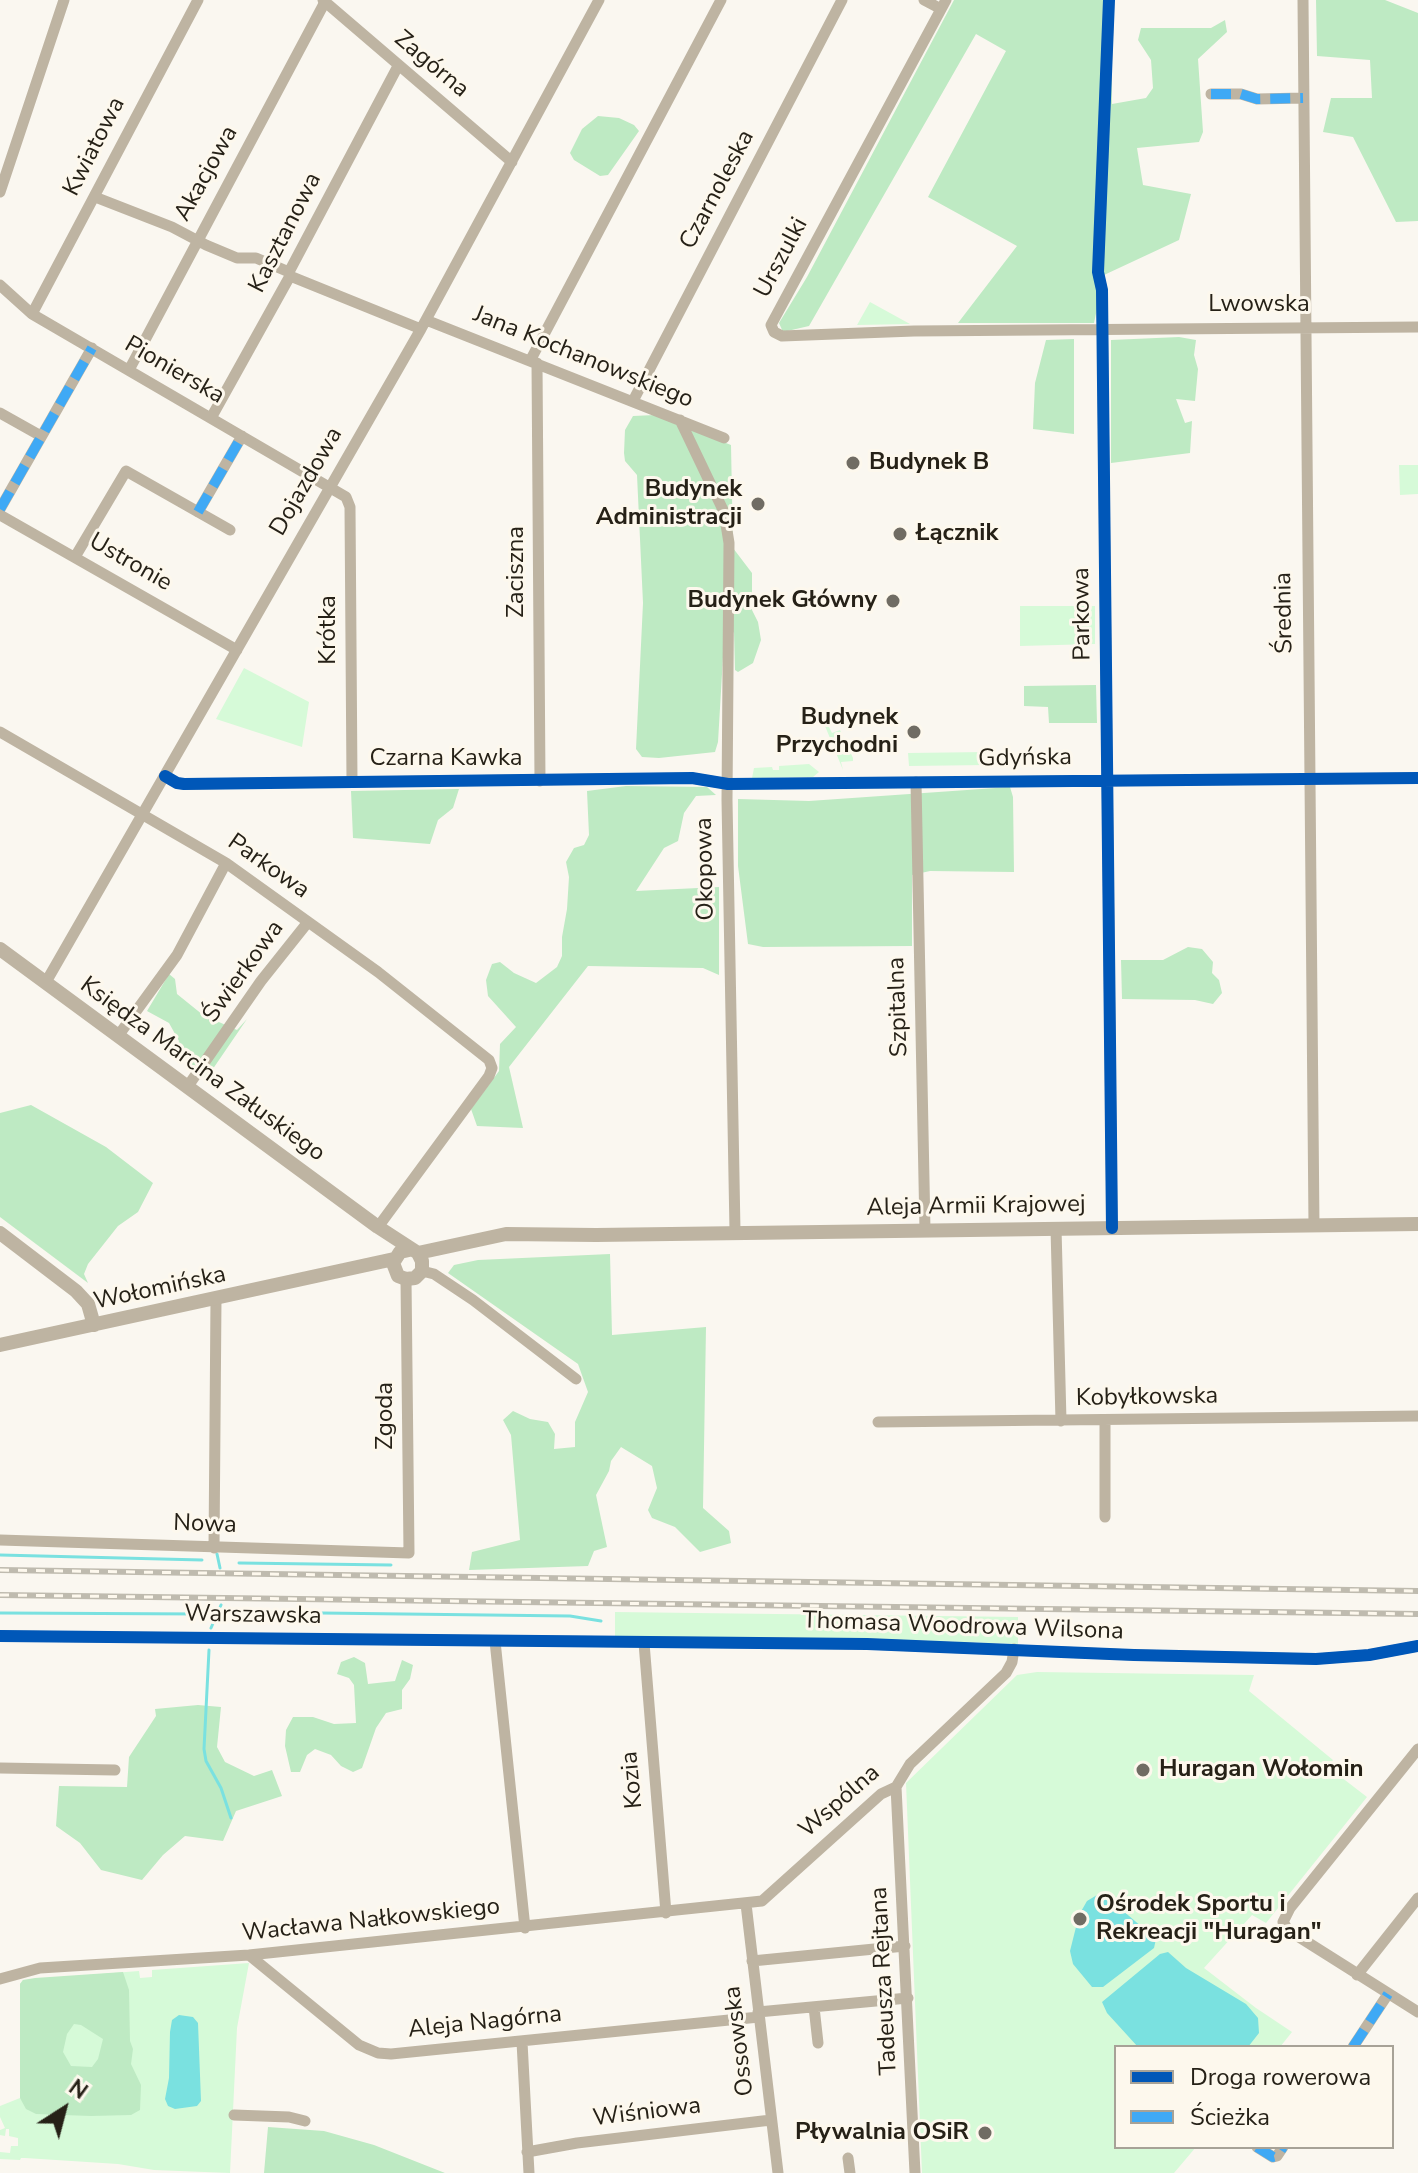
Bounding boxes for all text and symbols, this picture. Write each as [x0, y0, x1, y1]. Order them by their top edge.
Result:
street label: Zagórna [388, 25, 474, 105]
street label: Kwiatowa [58, 93, 132, 201]
street label: Akacjowa [169, 121, 245, 227]
street label: Czarnoleska [675, 125, 761, 255]
street label: Kasztanowa [243, 168, 329, 298]
street label: Urszulki [749, 213, 815, 303]
street label: Lwowska [1208, 291, 1310, 319]
street label: Jana Kochanowskiego [469, 301, 697, 415]
street label: Pionierska [119, 331, 229, 411]
street label: Dojazdowa [264, 423, 350, 541]
place label: Budynek B [869, 449, 989, 477]
marker: Budynek B [844, 454, 862, 472]
place label: Budynek Administracji [596, 476, 742, 532]
marker: Budynek Administracji [749, 495, 767, 513]
place label: Łącznik [916, 520, 998, 548]
marker: Łącznik [891, 525, 909, 543]
street label: Zaciszna [503, 526, 531, 618]
street label: Ustronie [83, 528, 177, 598]
street label: Parkowa [1068, 567, 1098, 661]
street label: Średnia [1270, 572, 1300, 654]
place label: Budynek Główny [687, 587, 877, 615]
marker: Budynek Główny [884, 592, 902, 610]
street label: Krótka [315, 595, 343, 665]
place label: Budynek Przychodni [776, 704, 898, 760]
marker: Budynek Przychodni [905, 723, 923, 741]
street label: Gdyńska [978, 744, 1072, 774]
street label: Czarna Kawka [370, 745, 522, 773]
street label: Okopowa [691, 817, 721, 921]
street label: Parkowa [221, 828, 315, 906]
street label: Świerkowa [197, 915, 291, 1029]
street label: Szpitalna [883, 957, 915, 1057]
street label: Księdza Marcina Załuskiego [74, 971, 330, 1169]
street label: Aleja Armii Krajowej [866, 1191, 1086, 1223]
street label: Wołomińska [91, 1261, 229, 1317]
street label: Zgoda [372, 1382, 400, 1450]
street label: Kobyłkowska [1076, 1382, 1218, 1414]
street label: Nowa [173, 1509, 237, 1541]
street label: Warszawska [184, 1600, 322, 1632]
street label: Thomasa Woodrowa Wilsona [802, 1607, 1124, 1647]
street label: Kozia [616, 1750, 650, 1810]
place label: Huragan Wołomin [1159, 1756, 1364, 1784]
street label: Wspólna [794, 1759, 886, 1845]
marker: Huragan Wołomin [1134, 1761, 1152, 1779]
street label: Tadeusza Rejtana [866, 1886, 904, 2076]
place label: Ośrodek Sportu i Rekreacji "Huragan" [1096, 1891, 1322, 1947]
street label: Wacława Nałkowskiego [241, 1893, 501, 1949]
marker: Ośrodek Sportu i Rekreacji "Huragan" [1071, 1910, 1089, 1928]
street label: Ossowska [719, 1984, 761, 2098]
street label: Aleja Nagórna [407, 2001, 563, 2045]
legend [1114, 2045, 1394, 2149]
text: Droga rowerowa [1190, 2061, 1371, 2093]
north arrow [24, 2069, 104, 2149]
text: N [63, 2073, 94, 2107]
street label: Wiśniowa [591, 2092, 703, 2134]
text: Ścieżka [1190, 2101, 1270, 2133]
place label: Pływalnia OSiR [795, 2119, 969, 2147]
marker: Pływalnia OSiR [976, 2124, 994, 2142]

